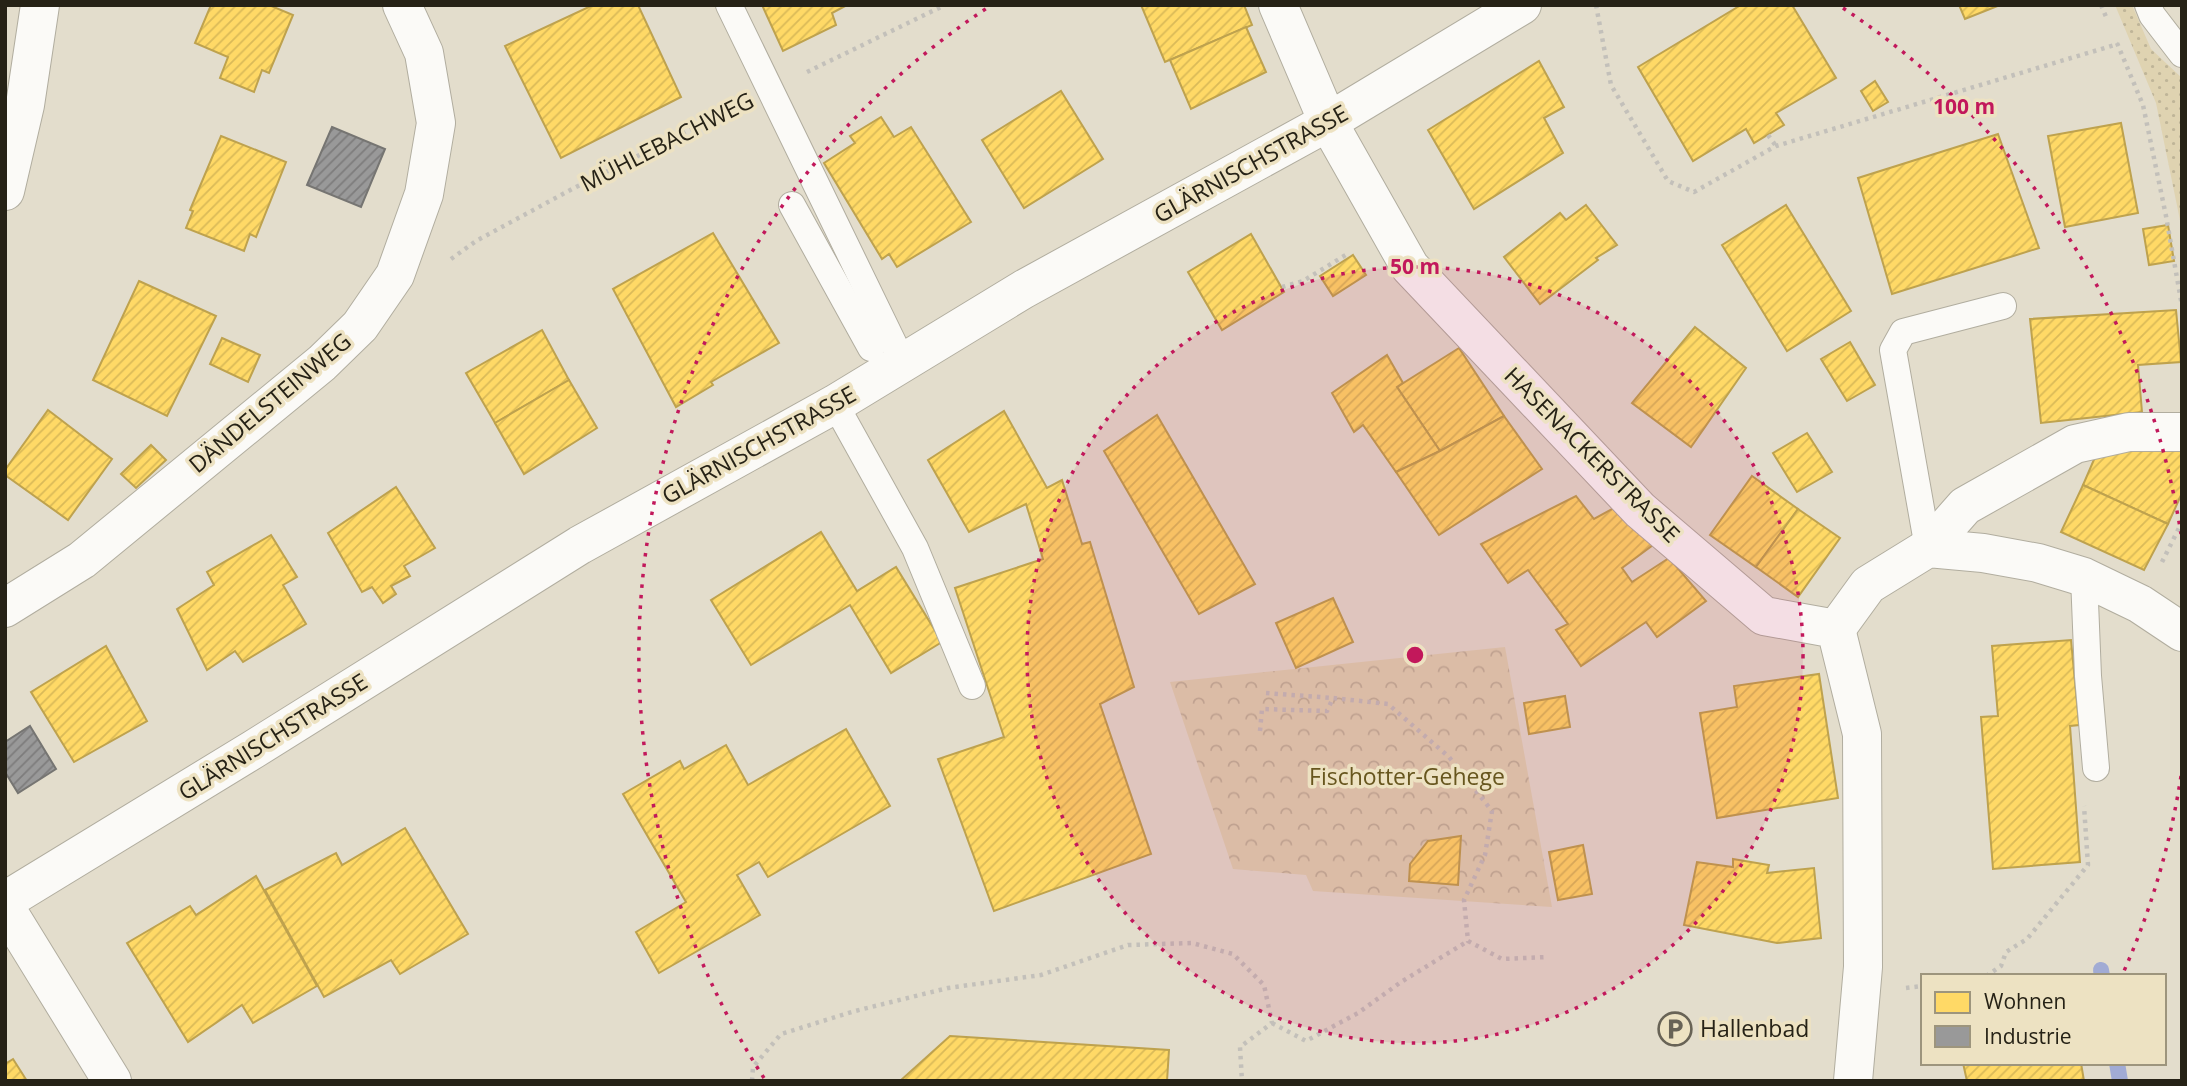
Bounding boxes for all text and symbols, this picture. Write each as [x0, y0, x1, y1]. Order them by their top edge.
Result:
street label: MÜHLEBACHWEG [574, 84, 759, 199]
text: 100 m [1933, 92, 1995, 120]
street label: GLÄRNISCHSTRASSE [1148, 96, 1353, 230]
text: 50 m [1390, 252, 1440, 280]
street label: DÄNDELSTEINWEG [181, 325, 357, 480]
street label: HASENACKERSTRASSE [1498, 359, 1688, 549]
street label: GLÄRNISCHSTRASSE [656, 377, 861, 511]
centre of rings [1403, 643, 1427, 667]
street label: GLÄRNISCHSTRASSE [172, 665, 373, 807]
park label: Fischotter-Gehege [1309, 760, 1505, 792]
legend [1921, 974, 2166, 1065]
text: Wohnen [1984, 987, 2066, 1015]
parking icon: Hallenbad [1656, 1010, 1694, 1048]
place label: Hallenbad [1700, 1012, 1809, 1044]
text: Industrie [1984, 1022, 2072, 1050]

